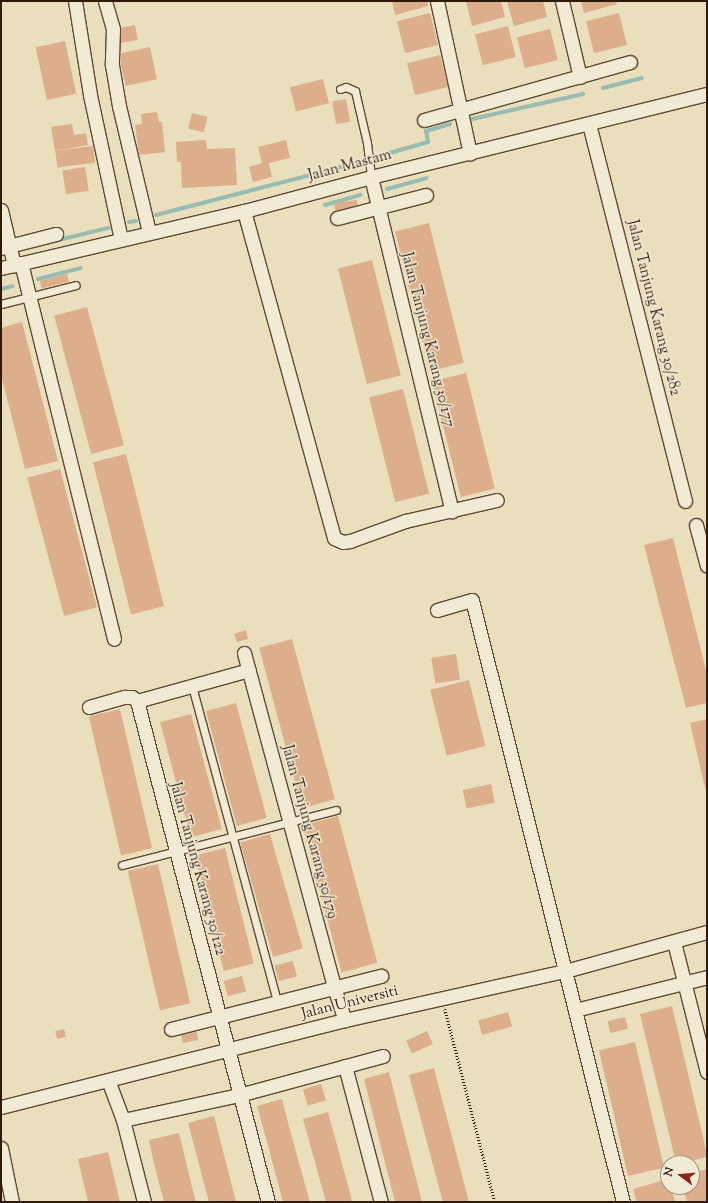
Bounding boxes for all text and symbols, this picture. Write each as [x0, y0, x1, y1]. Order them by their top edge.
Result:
street label: Jalan Mastam [306, 146, 394, 186]
street label: Jalan Tanjung Karang 30/282 [622, 218, 684, 398]
street label: Jalan Tanjung Karang 30/177 [397, 251, 457, 429]
street label: Jalan Tanjung Karang 30/179 [277, 743, 341, 921]
street label: Jalan Tanjung Karang 30/122 [165, 780, 229, 958]
street label: Jalan Universiti [300, 982, 400, 1024]
north arrow [660, 1155, 700, 1195]
text: N [661, 1166, 678, 1178]

